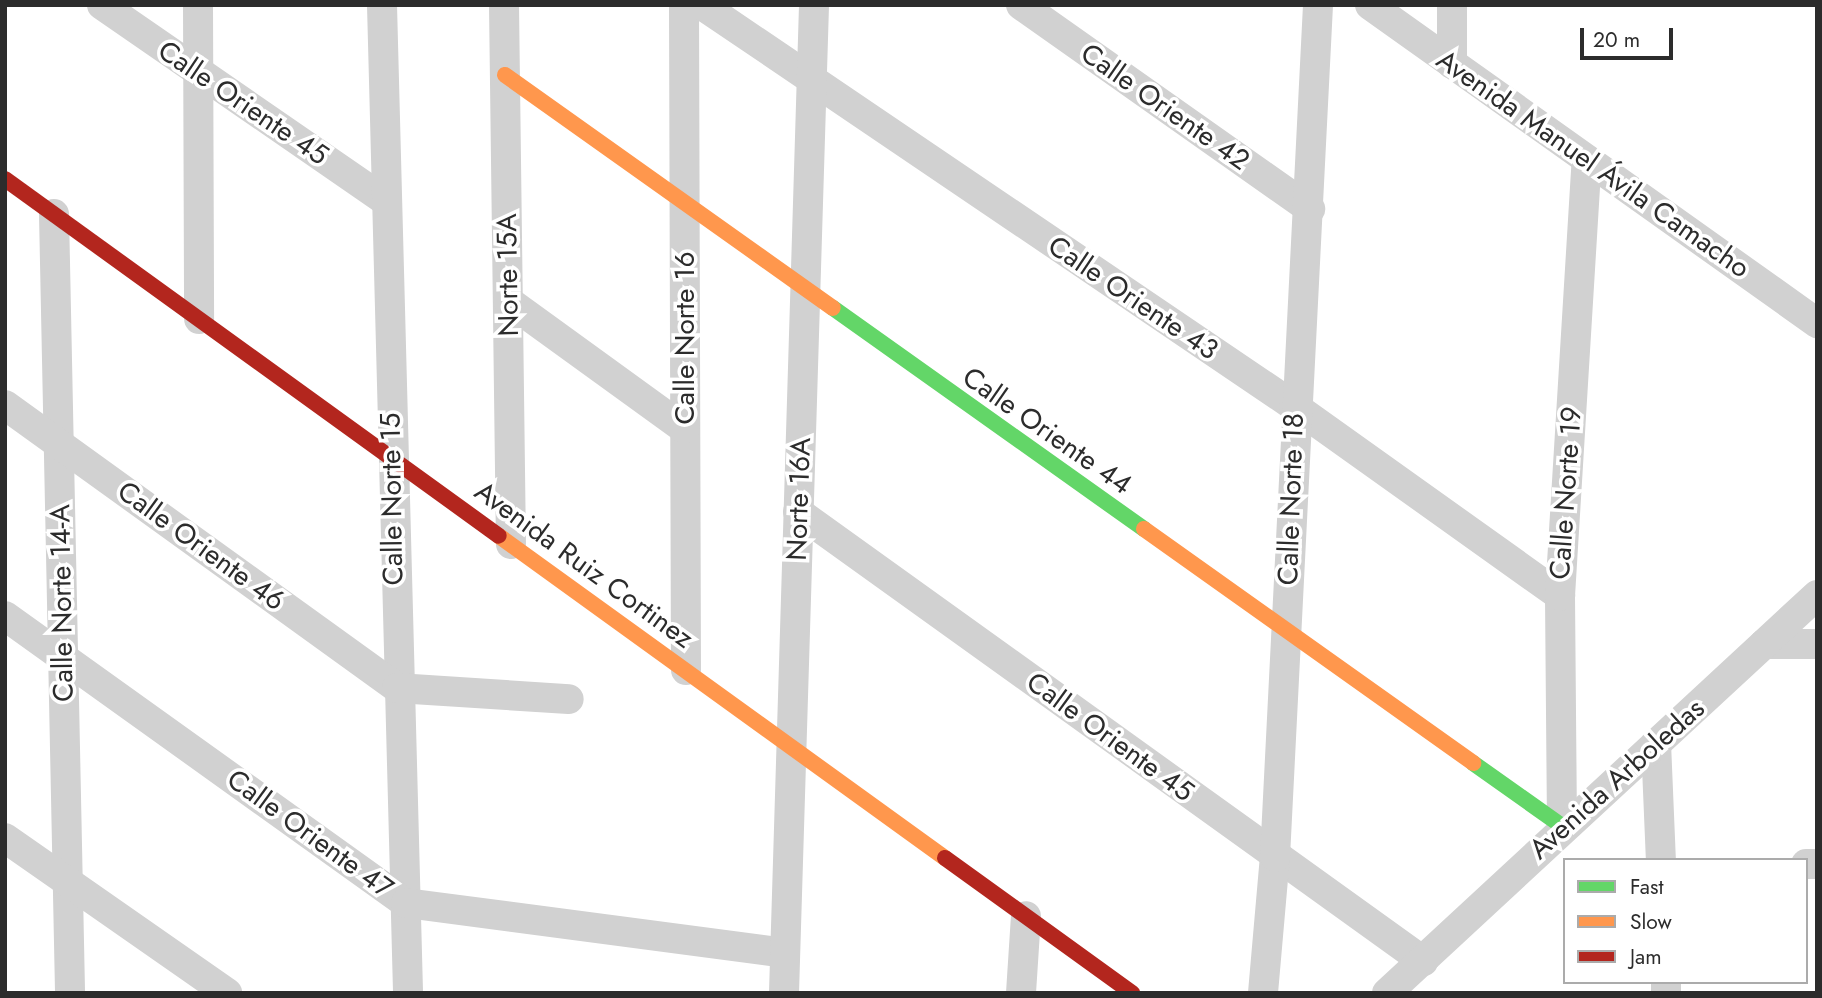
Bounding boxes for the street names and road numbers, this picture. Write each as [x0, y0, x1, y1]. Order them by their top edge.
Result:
street label: Calle Oriente 45 [151, 34, 335, 172]
street label: Calle Oriente 42 [1074, 36, 1256, 178]
street label: Avenida Manuel Ávila Camacho [1430, 43, 1756, 285]
street label: Norte 15A [490, 213, 526, 337]
street label: Calle Oriente 43 [1042, 229, 1224, 367]
street label: Calle Norte 16 [668, 251, 702, 425]
street label: Calle Oriente 44 [956, 360, 1138, 502]
street label: Calle Norte 19 [1543, 405, 1589, 581]
street label: Calle Norte 15 [374, 412, 410, 586]
street label: Calle Norte 18 [1271, 412, 1311, 586]
street label: Norte 16A [780, 437, 818, 561]
street label: Calle Oriente 46 [111, 474, 291, 618]
street label: Avenida Ruiz Cortinez [468, 474, 700, 656]
street label: Calle Norte 14-A [43, 504, 81, 702]
street label: Calle Oriente 45 [1020, 665, 1200, 809]
street label: Avenida Arboledas [1522, 692, 1712, 866]
street label: Calle Oriente 47 [220, 763, 400, 905]

